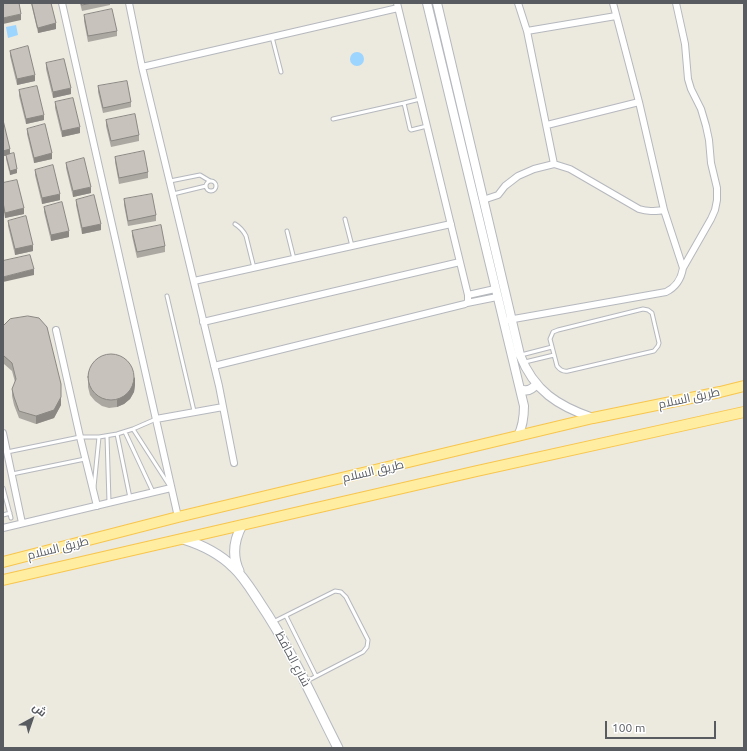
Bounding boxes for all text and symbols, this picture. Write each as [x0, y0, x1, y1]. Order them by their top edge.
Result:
street label: طريق السلام [657, 384, 721, 412]
street label: طريق السلام [341, 457, 405, 485]
street label: طريق السلام [26, 533, 90, 563]
street label: شارع الحافظ [273, 629, 313, 689]
north arrow [12, 699, 52, 739]
text: ش [30, 701, 49, 719]
scale bar [607, 713, 718, 739]
text: 100 m [612, 721, 645, 734]

